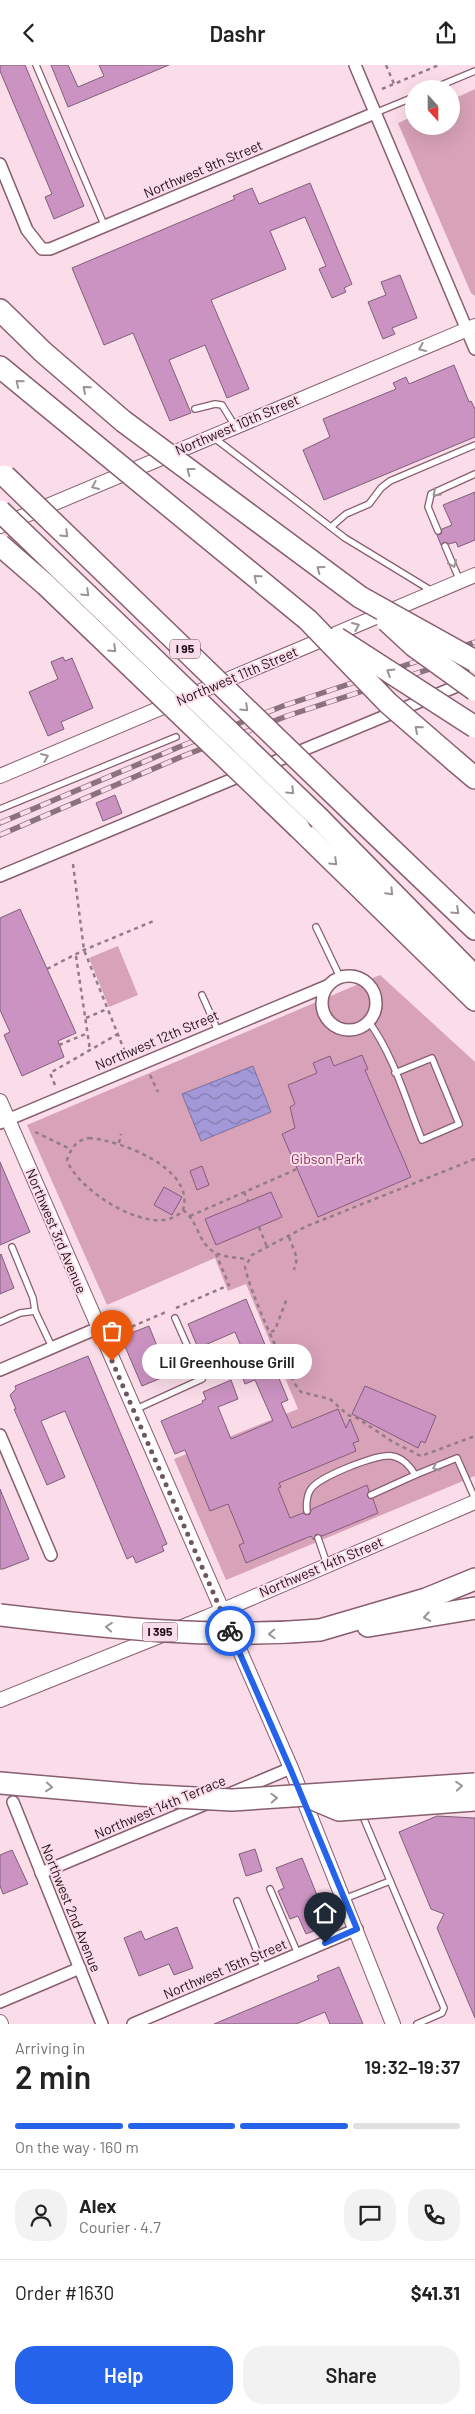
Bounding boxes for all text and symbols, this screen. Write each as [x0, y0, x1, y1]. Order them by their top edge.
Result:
icon: back [15, 19, 43, 47]
icon: share [432, 19, 460, 47]
text: Dashr [209, 20, 266, 46]
north arrow [405, 80, 460, 135]
map controls [405, 80, 460, 135]
street label: Northwest 9th Street [141, 136, 265, 201]
one-way arrow [418, 341, 427, 352]
one-way arrow [16, 380, 25, 388]
one-way arrow [82, 386, 91, 395]
street label: Northwest 10th Street [172, 391, 301, 458]
one-way arrow [186, 468, 196, 477]
one-way arrow [91, 479, 100, 490]
one-way arrow [432, 487, 442, 496]
one-way arrow [60, 528, 69, 537]
one-way arrow [446, 559, 457, 568]
one-way arrow [316, 566, 326, 575]
one-way arrow [254, 576, 263, 584]
one-way arrow [80, 587, 89, 596]
one-way arrow [351, 621, 360, 632]
road number: I 95 [170, 639, 200, 659]
street label: Northwest 11th Street [174, 642, 300, 709]
one-way arrow [107, 643, 116, 652]
one-way arrow [387, 669, 396, 678]
one-way arrow [239, 702, 248, 711]
one-way arrow [415, 726, 424, 735]
one-way arrow [40, 753, 49, 763]
one-way arrow [285, 785, 294, 794]
one-way arrow [328, 856, 337, 865]
one-way arrow [384, 886, 393, 895]
one-way arrow [450, 905, 459, 914]
street label: Northwest 12th Street [92, 1006, 221, 1073]
park label: Gibson Park [291, 1150, 363, 1167]
street label: Northwest 3rd Avenue [22, 1166, 90, 1296]
pin [91, 1310, 133, 1361]
icon: bag [98, 1317, 126, 1345]
callout: Lil Greenhouse Grill [142, 1343, 312, 1379]
text: Lil Greenhouse Grill [159, 1352, 295, 1371]
one-way arrow [432, 1461, 441, 1471]
street label: Northwest 14th Street [256, 1533, 385, 1600]
courier [205, 1606, 255, 1656]
one-way arrow [423, 1611, 432, 1621]
icon: bike [216, 1617, 244, 1645]
one-way arrow [105, 1622, 113, 1633]
road number: I 395 [142, 1623, 178, 1641]
one-way arrow [267, 1628, 275, 1639]
street label: Northwest 14th Terrace [91, 1771, 228, 1842]
one-way arrow [456, 1780, 464, 1791]
one-way arrow [45, 1781, 53, 1792]
one-way arrow [270, 1793, 278, 1803]
street label: Northwest 2nd Avenue [38, 1841, 105, 1974]
pin [304, 1892, 346, 1943]
icon: home [311, 1899, 339, 1927]
street label: Northwest 15th Street [161, 1935, 289, 2002]
text: Arriving in [15, 2038, 85, 2057]
text: 19:32–19:37 [364, 2055, 460, 2078]
text: 2 min [15, 2057, 91, 2095]
text: On the way · 160 m [15, 2137, 139, 2156]
button: person [15, 2189, 67, 2241]
button: chat [344, 2189, 396, 2241]
button: phone [408, 2189, 460, 2241]
text: Alex [79, 2194, 117, 2217]
text: Courier · 4.7 [79, 2217, 161, 2236]
text: Order #1630 [15, 2281, 114, 2304]
text: $41.31 [411, 2281, 460, 2304]
button: Help [15, 2346, 233, 2404]
button: Share [243, 2346, 460, 2404]

